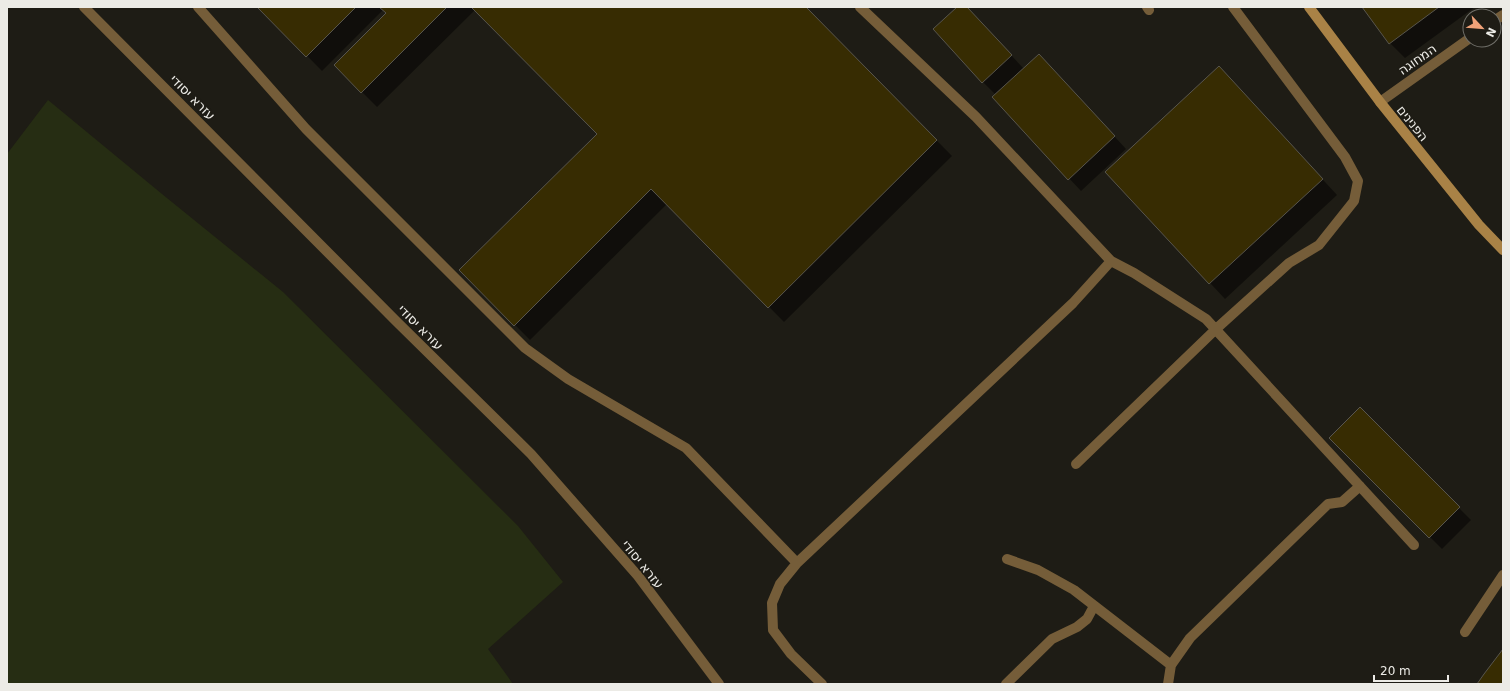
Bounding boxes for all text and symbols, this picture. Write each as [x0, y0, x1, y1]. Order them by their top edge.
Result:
north arrow [1462, 8, 1502, 48]
text: N [1483, 25, 1498, 39]
street label: המחוגה [1395, 41, 1439, 78]
street label: עזרא יסודי [167, 72, 218, 123]
street label: הפנינים [1394, 102, 1431, 144]
street label: עזרא יסודי [395, 302, 446, 353]
street label: עזרא יסודי [619, 537, 667, 591]
scale bar [1374, 657, 1448, 683]
text: 20 m [1380, 664, 1411, 678]

